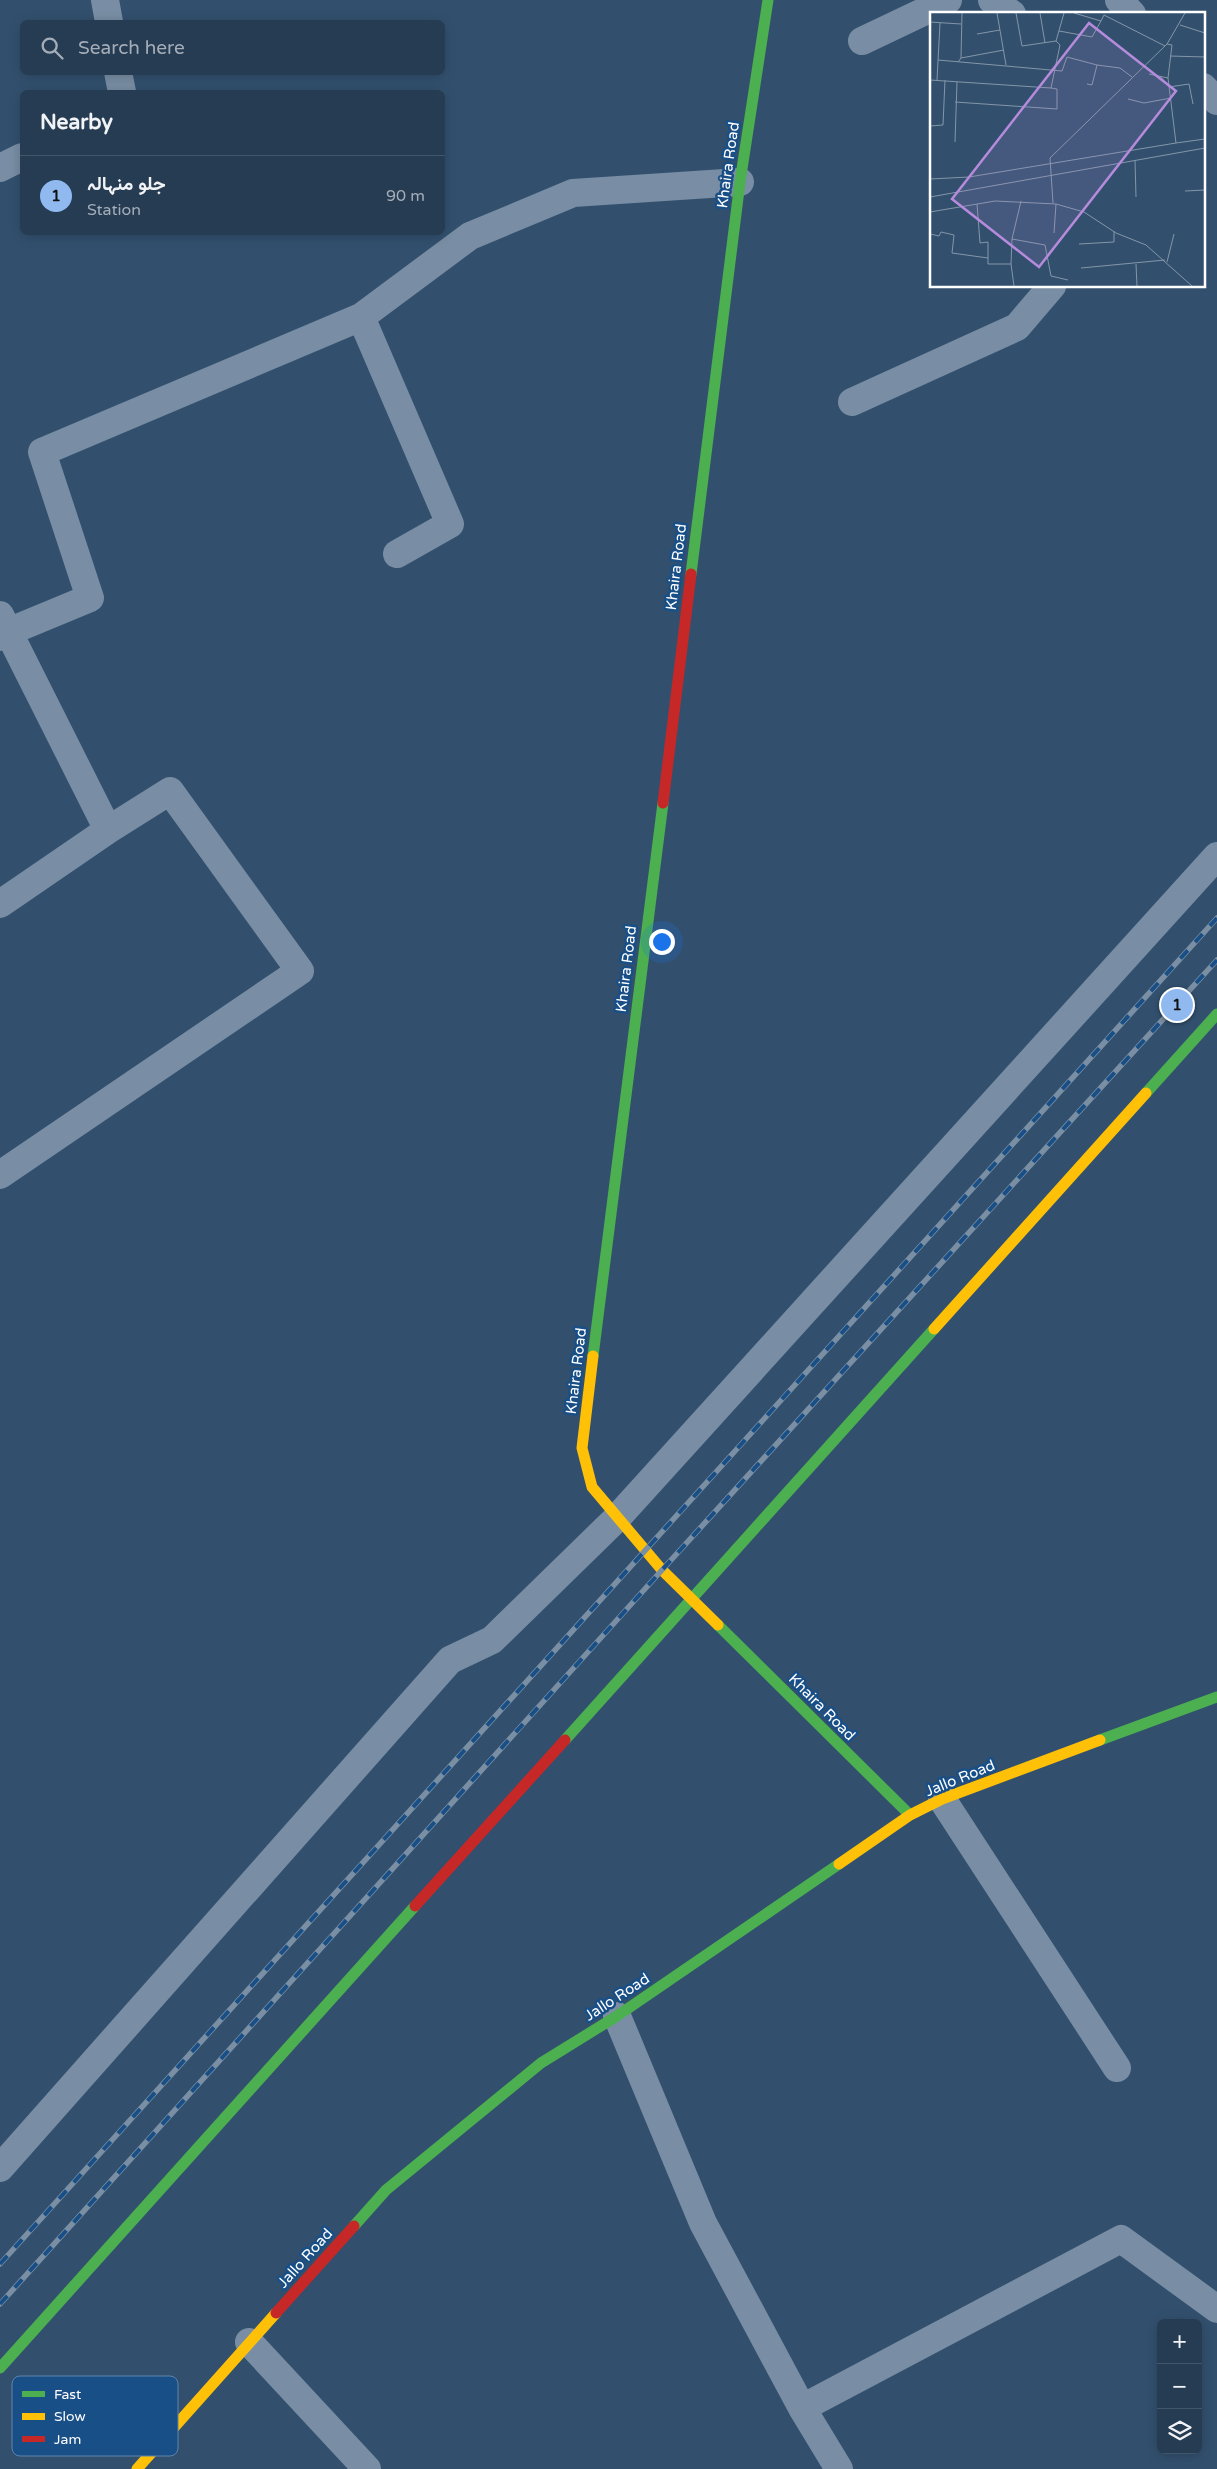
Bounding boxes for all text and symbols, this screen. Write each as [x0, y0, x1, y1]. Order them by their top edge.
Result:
inset map [930, 12, 1204, 288]
search box [20, 20, 445, 75]
icon: search [38, 34, 66, 62]
text: Search here [78, 37, 185, 59]
text: Nearby [40, 110, 113, 135]
street label: Khaira Road [713, 121, 743, 209]
text: جلو منہالہ [87, 173, 166, 195]
text: 1 [51, 186, 61, 206]
text: 90 m [386, 186, 425, 206]
text: Station [87, 200, 141, 220]
street label: Khaira Road [662, 523, 690, 611]
street label: Khaira Road [612, 925, 640, 1013]
your location [649, 929, 675, 955]
pin: 1 [1161, 986, 1193, 1024]
street label: Khaira Road [562, 1327, 590, 1415]
street label: Khaira Road [785, 1670, 859, 1744]
street label: Jallo Road [923, 1756, 997, 1800]
street label: Jallo Road [581, 1969, 653, 2025]
street label: Jallo Road [274, 2225, 336, 2291]
map controls [1157, 2319, 1202, 2454]
button: + [1157, 2319, 1202, 2364]
button: − [1157, 2364, 1202, 2409]
legend [12, 2376, 178, 2456]
text: Fast [54, 2386, 82, 2403]
text: Slow [54, 2408, 86, 2425]
button: layers [1157, 2409, 1202, 2454]
text: Jam [54, 2431, 81, 2448]

